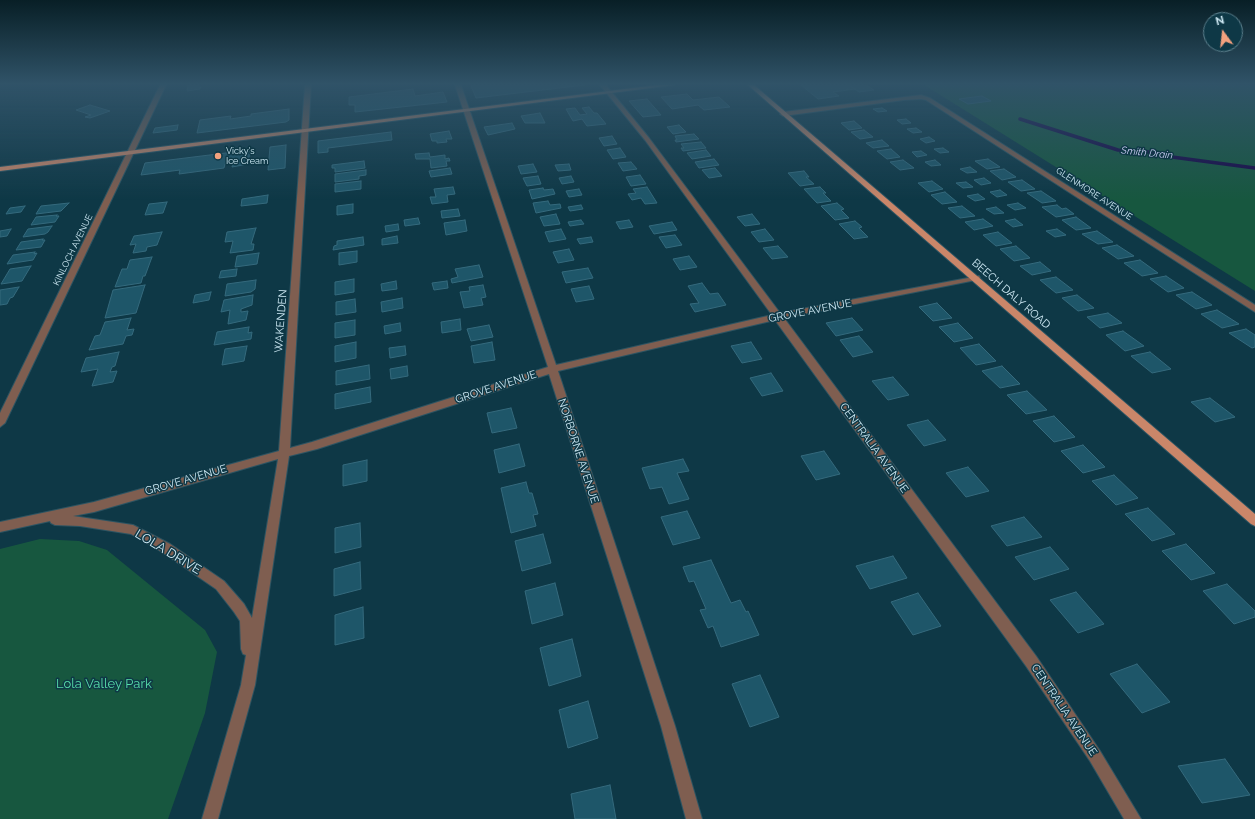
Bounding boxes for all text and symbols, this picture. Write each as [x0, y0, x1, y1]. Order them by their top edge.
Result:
north arrow [1203, 12, 1243, 52]
text: N [1214, 14, 1226, 28]
water label: Smith Drain [1121, 144, 1173, 162]
place label: Vicky's Ice Cream [226, 146, 268, 167]
marker: Vicky's Ice Cream [213, 151, 223, 161]
street label: GLENMORE AVENUE [1054, 165, 1134, 223]
street label: KINLOCH AVENUE [51, 212, 95, 288]
street label: BEECH DALY ROAD [969, 256, 1053, 332]
street label: WAKENDEN [272, 289, 290, 353]
street label: GROVE AVENUE [767, 296, 853, 326]
street label: GROVE AVENUE [454, 368, 538, 406]
street label: NORBORNE AVENUE [555, 397, 601, 505]
street label: CENTRALIA AVENUE [837, 400, 911, 496]
street label: GROVE AVENUE [144, 462, 228, 498]
street label: LOLA DRIVE [132, 526, 204, 578]
street label: CENTRALIA AVENUE [1028, 662, 1100, 758]
park label: Lola Valley Park [56, 676, 152, 692]

